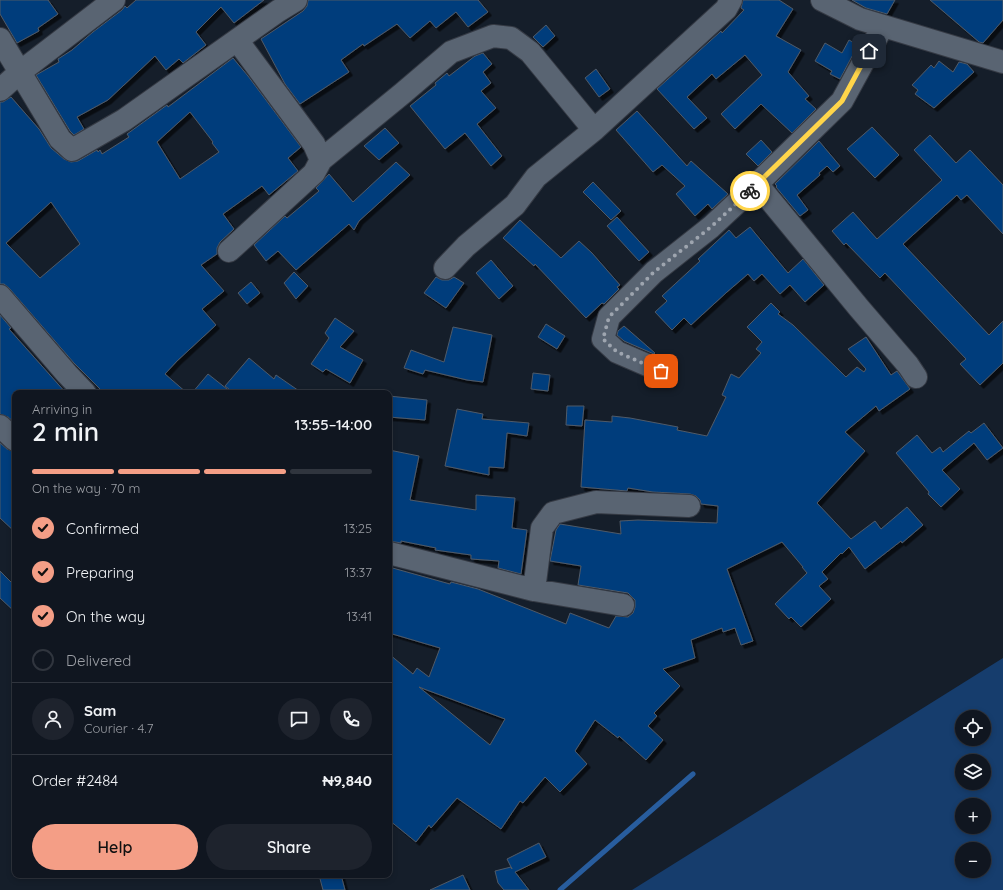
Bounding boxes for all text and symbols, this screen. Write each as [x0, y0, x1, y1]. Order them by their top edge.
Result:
pin [852, 34, 886, 68]
icon: home [858, 40, 880, 62]
courier [730, 171, 770, 211]
icon: bike [739, 180, 761, 202]
pin [644, 354, 678, 388]
icon: bag [650, 360, 672, 382]
text: Arriving in [32, 401, 92, 417]
text: 2 min [32, 415, 99, 448]
text: 13:55–14:00 [294, 415, 372, 434]
text: On the way · 70 m [32, 480, 140, 496]
icon: check [32, 517, 54, 539]
text: Confirmed [66, 519, 139, 538]
text: 13:25 [344, 520, 372, 536]
icon: check [32, 561, 54, 583]
text: Preparing [66, 563, 134, 582]
text: 13:37 [344, 564, 372, 580]
icon: check [32, 605, 54, 627]
text: On the way [66, 607, 145, 626]
text: 13:41 [346, 608, 372, 624]
text: Delivered [66, 651, 131, 670]
button: person [32, 698, 74, 740]
button: chat [278, 698, 320, 740]
button: phone [330, 698, 372, 740]
text: Sam [84, 701, 116, 720]
map controls [955, 710, 991, 878]
button: locate [955, 710, 991, 746]
text: Courier · 4.7 [84, 720, 153, 736]
button: layers [955, 754, 991, 790]
text: Order #2484 [32, 771, 118, 790]
text: ₦9,840 [322, 771, 372, 790]
button: + [955, 798, 991, 834]
button: Help [32, 824, 198, 870]
button: Share [206, 824, 372, 870]
button: − [955, 842, 991, 878]

